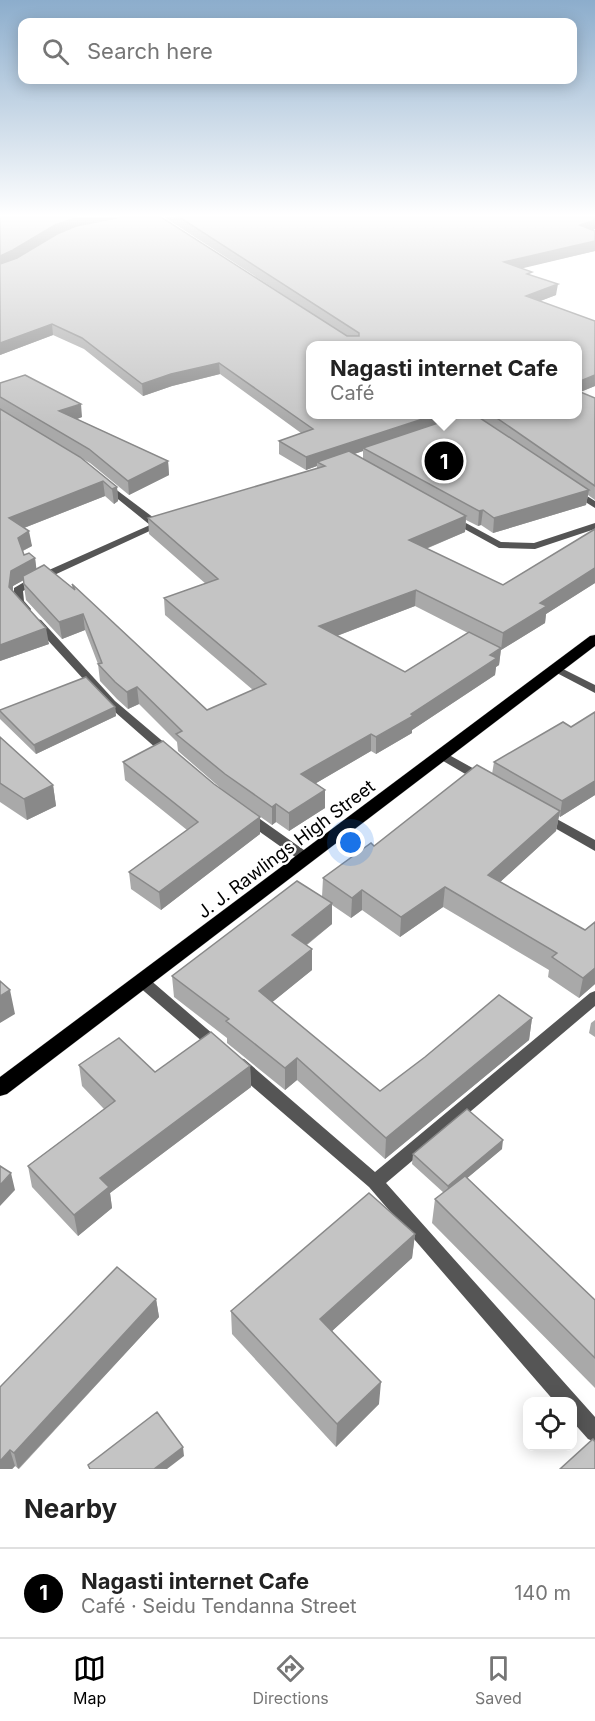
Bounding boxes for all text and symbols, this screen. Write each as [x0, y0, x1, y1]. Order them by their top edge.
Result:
search box [18, 18, 577, 84]
icon: search [39, 35, 72, 68]
text: Search here [87, 38, 213, 64]
popup [306, 341, 582, 419]
text: Nagasti internet Cafe [330, 355, 558, 381]
text: Café [330, 381, 374, 405]
pin: 1 [424, 438, 464, 484]
street label: J. J. Rawlings High Street [193, 775, 379, 923]
your location [336, 828, 365, 857]
map controls [523, 1397, 577, 1451]
button: locate [523, 1397, 577, 1451]
text: Nearby [24, 1493, 117, 1524]
text: Nagasti internet Cafe [81, 1568, 309, 1594]
text: 1 [39, 1581, 48, 1605]
text: 140 m [514, 1581, 571, 1605]
text: Café · Seidu Tendanna Street [81, 1594, 357, 1618]
tab: Map [73, 1652, 106, 1708]
tab: Directions [253, 1652, 329, 1708]
tab: Saved [475, 1652, 522, 1708]

